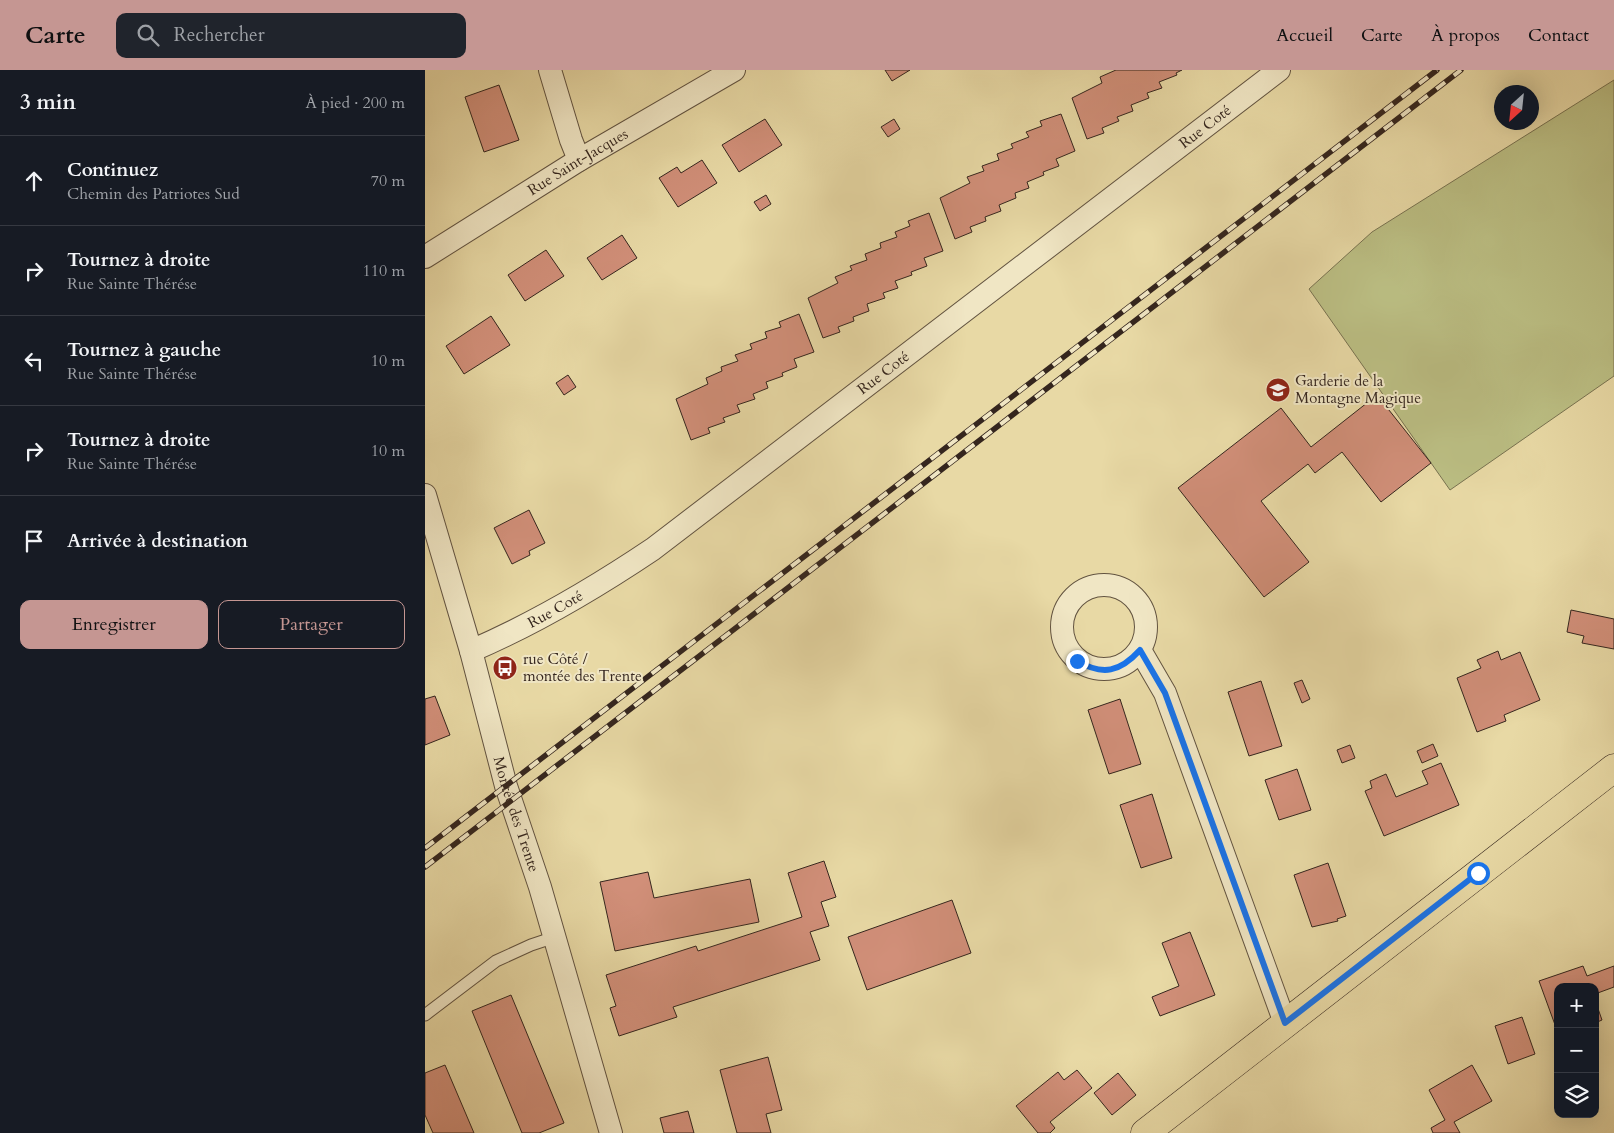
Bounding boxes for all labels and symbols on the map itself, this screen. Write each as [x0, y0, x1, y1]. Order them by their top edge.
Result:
north arrow [1494, 85, 1539, 130]
street label: Rue Coté [1175, 100, 1235, 153]
street label: Rue Saint-Jacques [524, 124, 632, 200]
street label: Rue Coté [853, 346, 914, 399]
place label: Garderie de la Montagne Magique [1295, 371, 1421, 408]
school or university icon: Garderie de la Montagne Magique [1265, 377, 1291, 403]
street label: Rue Coté [524, 586, 587, 633]
place label: rue Côté / montée des Trente [523, 649, 642, 686]
route end [1066, 650, 1089, 673]
bus stop icon: rue Côté / montée des Trente [492, 655, 518, 681]
street label: Montée des Trente [489, 754, 544, 875]
route start [1467, 862, 1490, 885]

